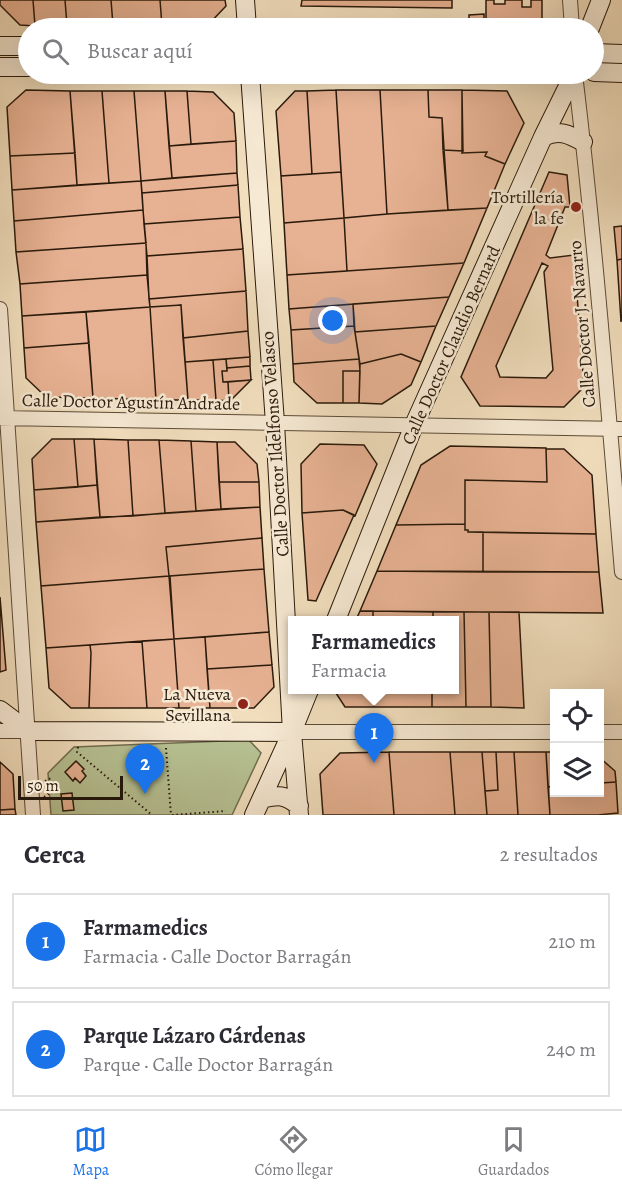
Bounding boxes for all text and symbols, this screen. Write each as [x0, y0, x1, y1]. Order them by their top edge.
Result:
search box [18, 18, 604, 84]
icon: search [39, 35, 72, 68]
text: Buscar aquí [87, 36, 193, 66]
place label: Tortillería la fe [491, 185, 565, 230]
marker: Tortillería la fe [569, 200, 583, 214]
street label: Calle Doctor J. Navarro [563, 239, 601, 408]
street label: Calle Doctor Claudio Bernard [396, 241, 506, 449]
your location [318, 306, 347, 335]
street label: Calle Doctor Ildelfonso Velasco [255, 330, 295, 558]
street label: Calle Doctor Agustín Andrade [22, 388, 240, 416]
popup [288, 616, 459, 694]
text: Farmamedics [311, 627, 436, 657]
text: Farmacia [311, 657, 387, 684]
place label: La Nueva Sevillana [163, 682, 232, 727]
map controls [550, 689, 604, 797]
button: locate [550, 689, 604, 743]
marker: La Nueva Sevillana [236, 697, 250, 711]
pin: 1 [354, 714, 394, 763]
button: layers [550, 743, 604, 797]
pin: 2 [126, 744, 164, 794]
scale bar [18, 773, 123, 800]
text: 50 m [27, 775, 59, 797]
text: Cerca [24, 837, 86, 872]
text: 2 resultados [500, 841, 598, 868]
text: Farmamedics [83, 913, 208, 943]
text: 1 [42, 928, 49, 955]
text: 210 m [548, 928, 596, 955]
text: Farmacia · Calle Doctor Barragán [83, 943, 352, 970]
text: Parque Lázaro Cárdenas [83, 1021, 306, 1051]
text: 2 [41, 1036, 50, 1063]
text: 240 m [546, 1036, 596, 1063]
text: Parque · Calle Doctor Barragán [83, 1051, 333, 1078]
tab: Mapa [73, 1123, 109, 1181]
tab: Cómo llegar [254, 1123, 333, 1181]
tab: Guardados [478, 1123, 549, 1181]

